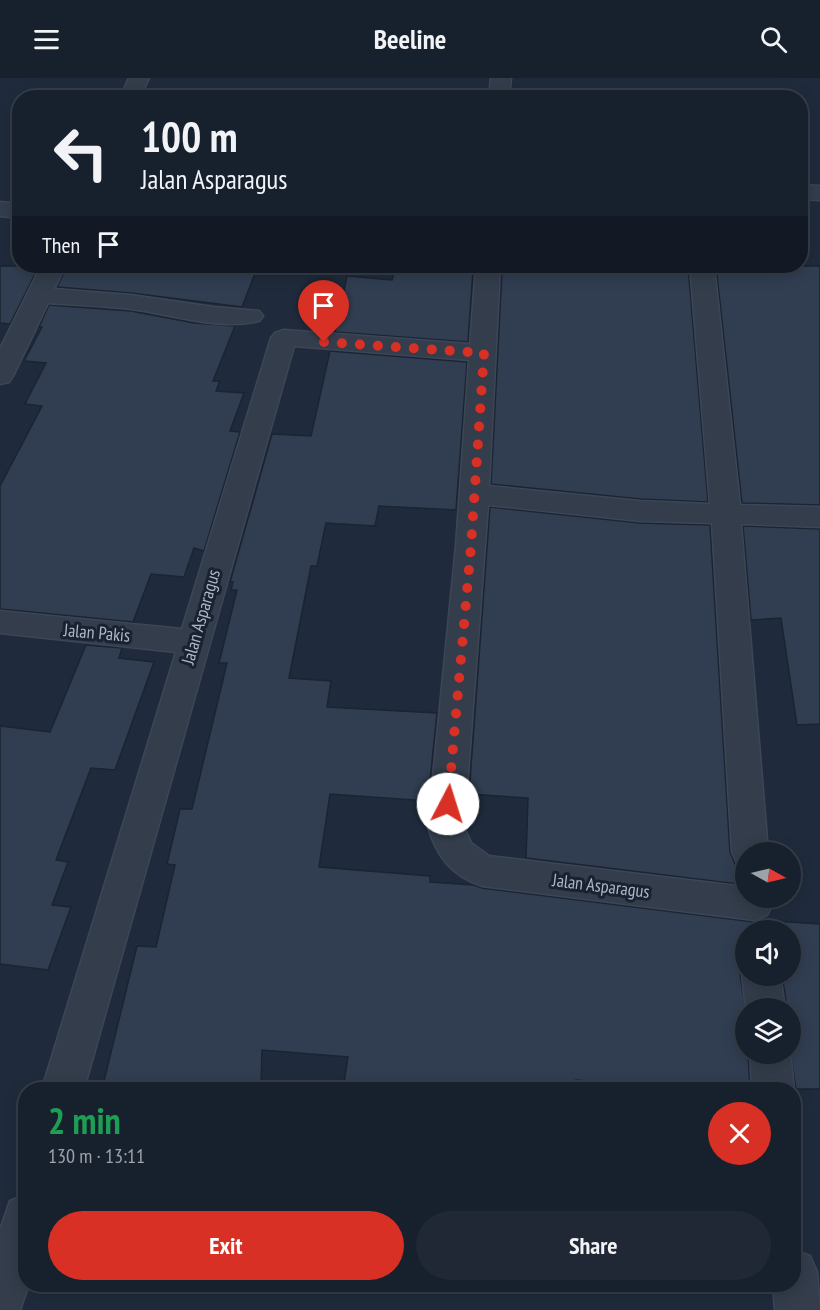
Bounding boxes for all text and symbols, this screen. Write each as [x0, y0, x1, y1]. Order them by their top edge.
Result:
text: Beeline [374, 22, 446, 56]
icon: menu [30, 23, 63, 56]
icon: search [757, 23, 790, 56]
text: 100 m [141, 109, 238, 164]
icon: left [42, 114, 120, 192]
text: Jalan Asparagus [141, 162, 287, 196]
icon: arrive [92, 228, 125, 261]
text: Then [42, 231, 80, 259]
pin [298, 280, 349, 342]
icon: arrive [307, 289, 340, 322]
street label: Jalan Asparagus [176, 567, 225, 668]
street label: Jalan Pakis [62, 618, 131, 647]
position arrow [416, 772, 480, 836]
north arrow [735, 842, 801, 908]
map controls [735, 842, 801, 1064]
street label: Jalan Asparagus [550, 868, 651, 903]
button: sound [735, 920, 801, 986]
button: layers [735, 998, 801, 1064]
text: 2 min [48, 1097, 121, 1144]
button: close [708, 1102, 771, 1165]
text: 130 m · 13:11 [48, 1143, 145, 1169]
button: Exit [48, 1211, 404, 1280]
button: Share [416, 1211, 771, 1280]

